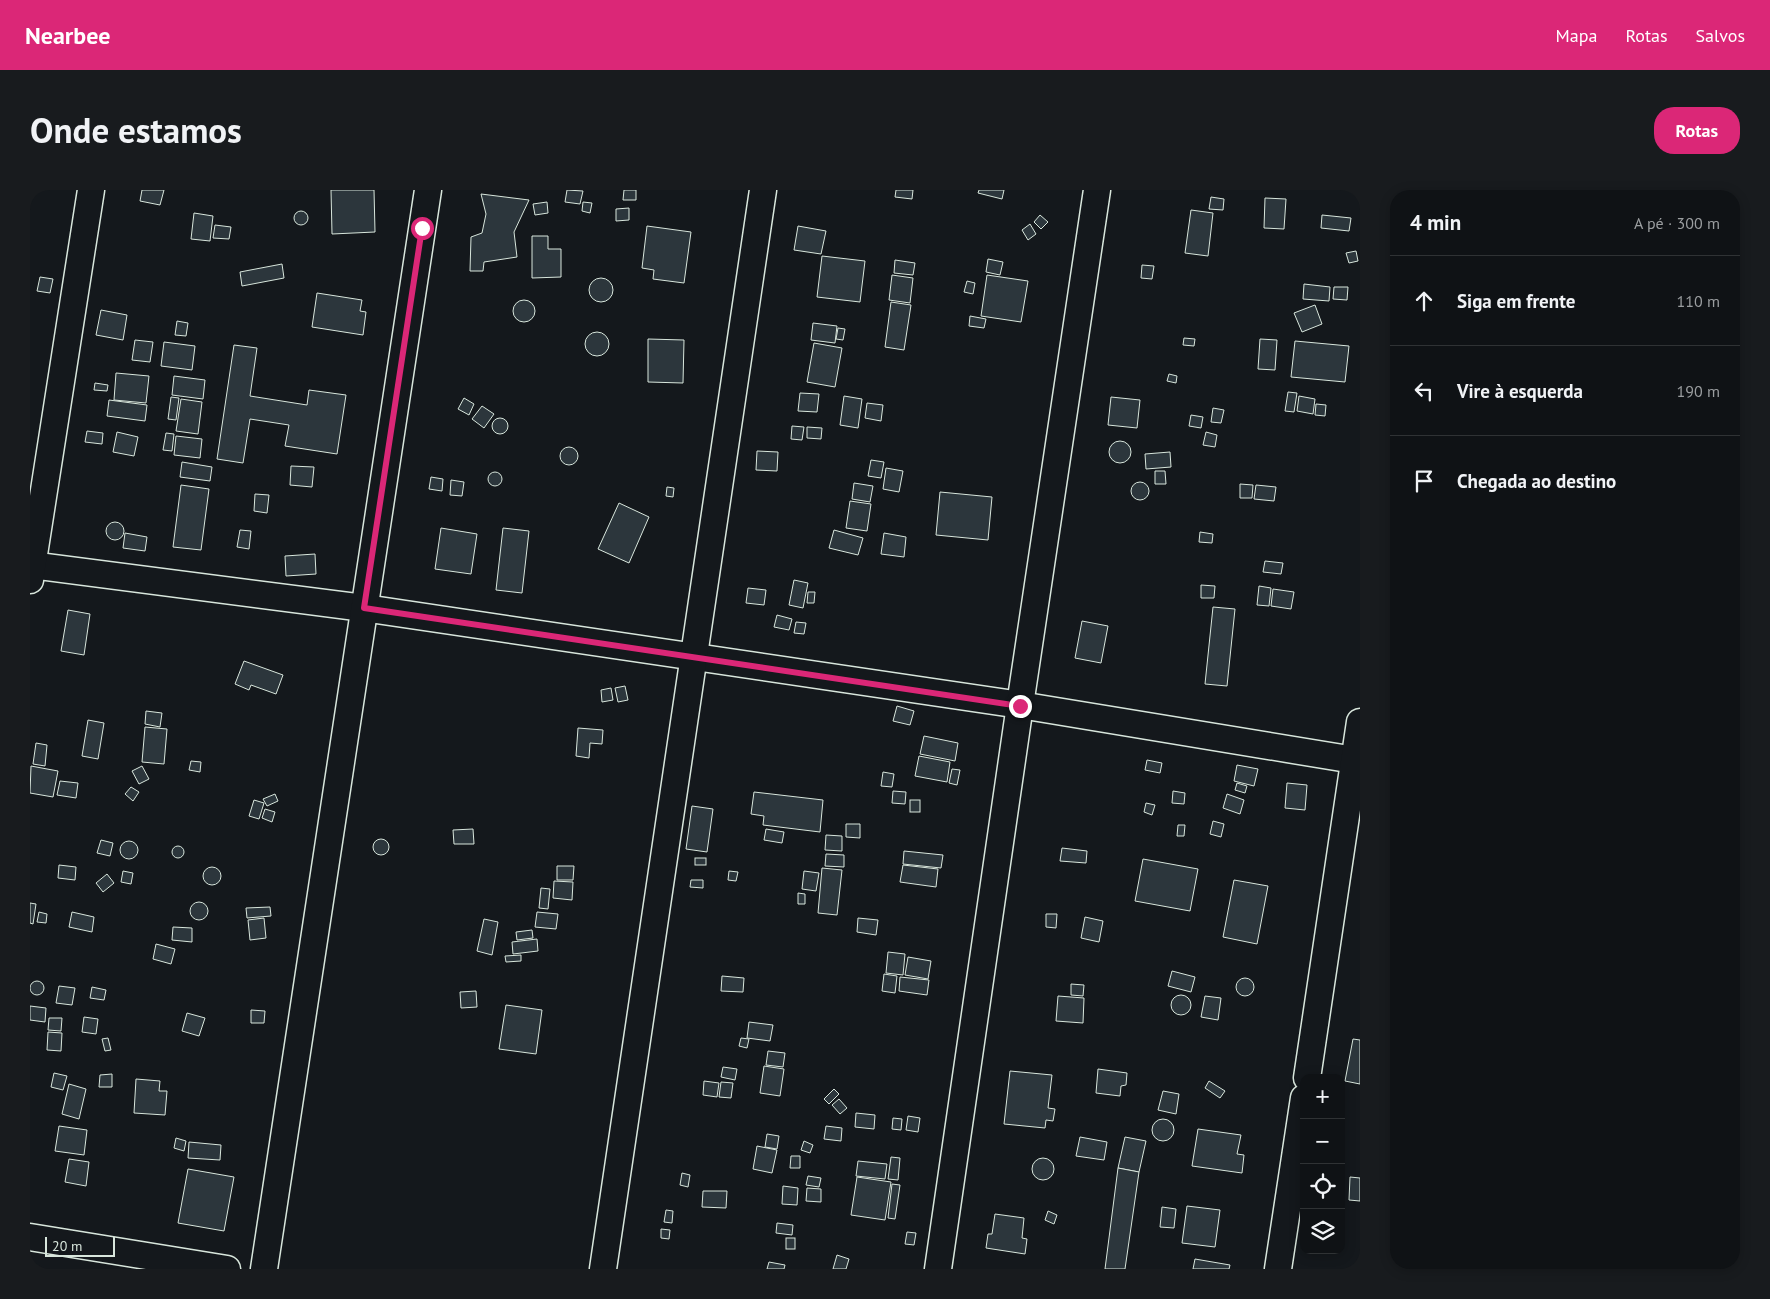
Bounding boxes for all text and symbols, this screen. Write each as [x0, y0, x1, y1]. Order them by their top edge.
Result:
text: Nearbee [25, 20, 110, 51]
text: Mapa [1556, 24, 1597, 47]
text: Rotas [1625, 24, 1668, 47]
text: Salvos [1696, 24, 1745, 47]
text: Onde estamos [30, 107, 242, 153]
button: Rotas [1654, 107, 1740, 154]
text: 4 min [1410, 209, 1461, 236]
text: A pé · 300 m [1634, 213, 1720, 233]
route start [411, 217, 434, 240]
icon: ahead [1410, 287, 1438, 315]
text: Siga em frente [1457, 289, 1575, 313]
text: 110 m [1677, 291, 1720, 311]
icon: left [1410, 377, 1438, 405]
text: Vire à esquerda [1457, 379, 1583, 403]
text: 190 m [1677, 381, 1720, 401]
icon: arrive [1410, 467, 1438, 495]
text: Chegada ao destino [1457, 469, 1616, 493]
route end [1009, 695, 1032, 718]
map controls [1300, 1074, 1345, 1254]
button: + [1300, 1074, 1345, 1119]
button: − [1300, 1119, 1345, 1164]
button: locate [1300, 1164, 1345, 1209]
button: layers [1300, 1209, 1345, 1254]
scale bar [45, 1234, 115, 1257]
text: 20 m [52, 1237, 82, 1255]

